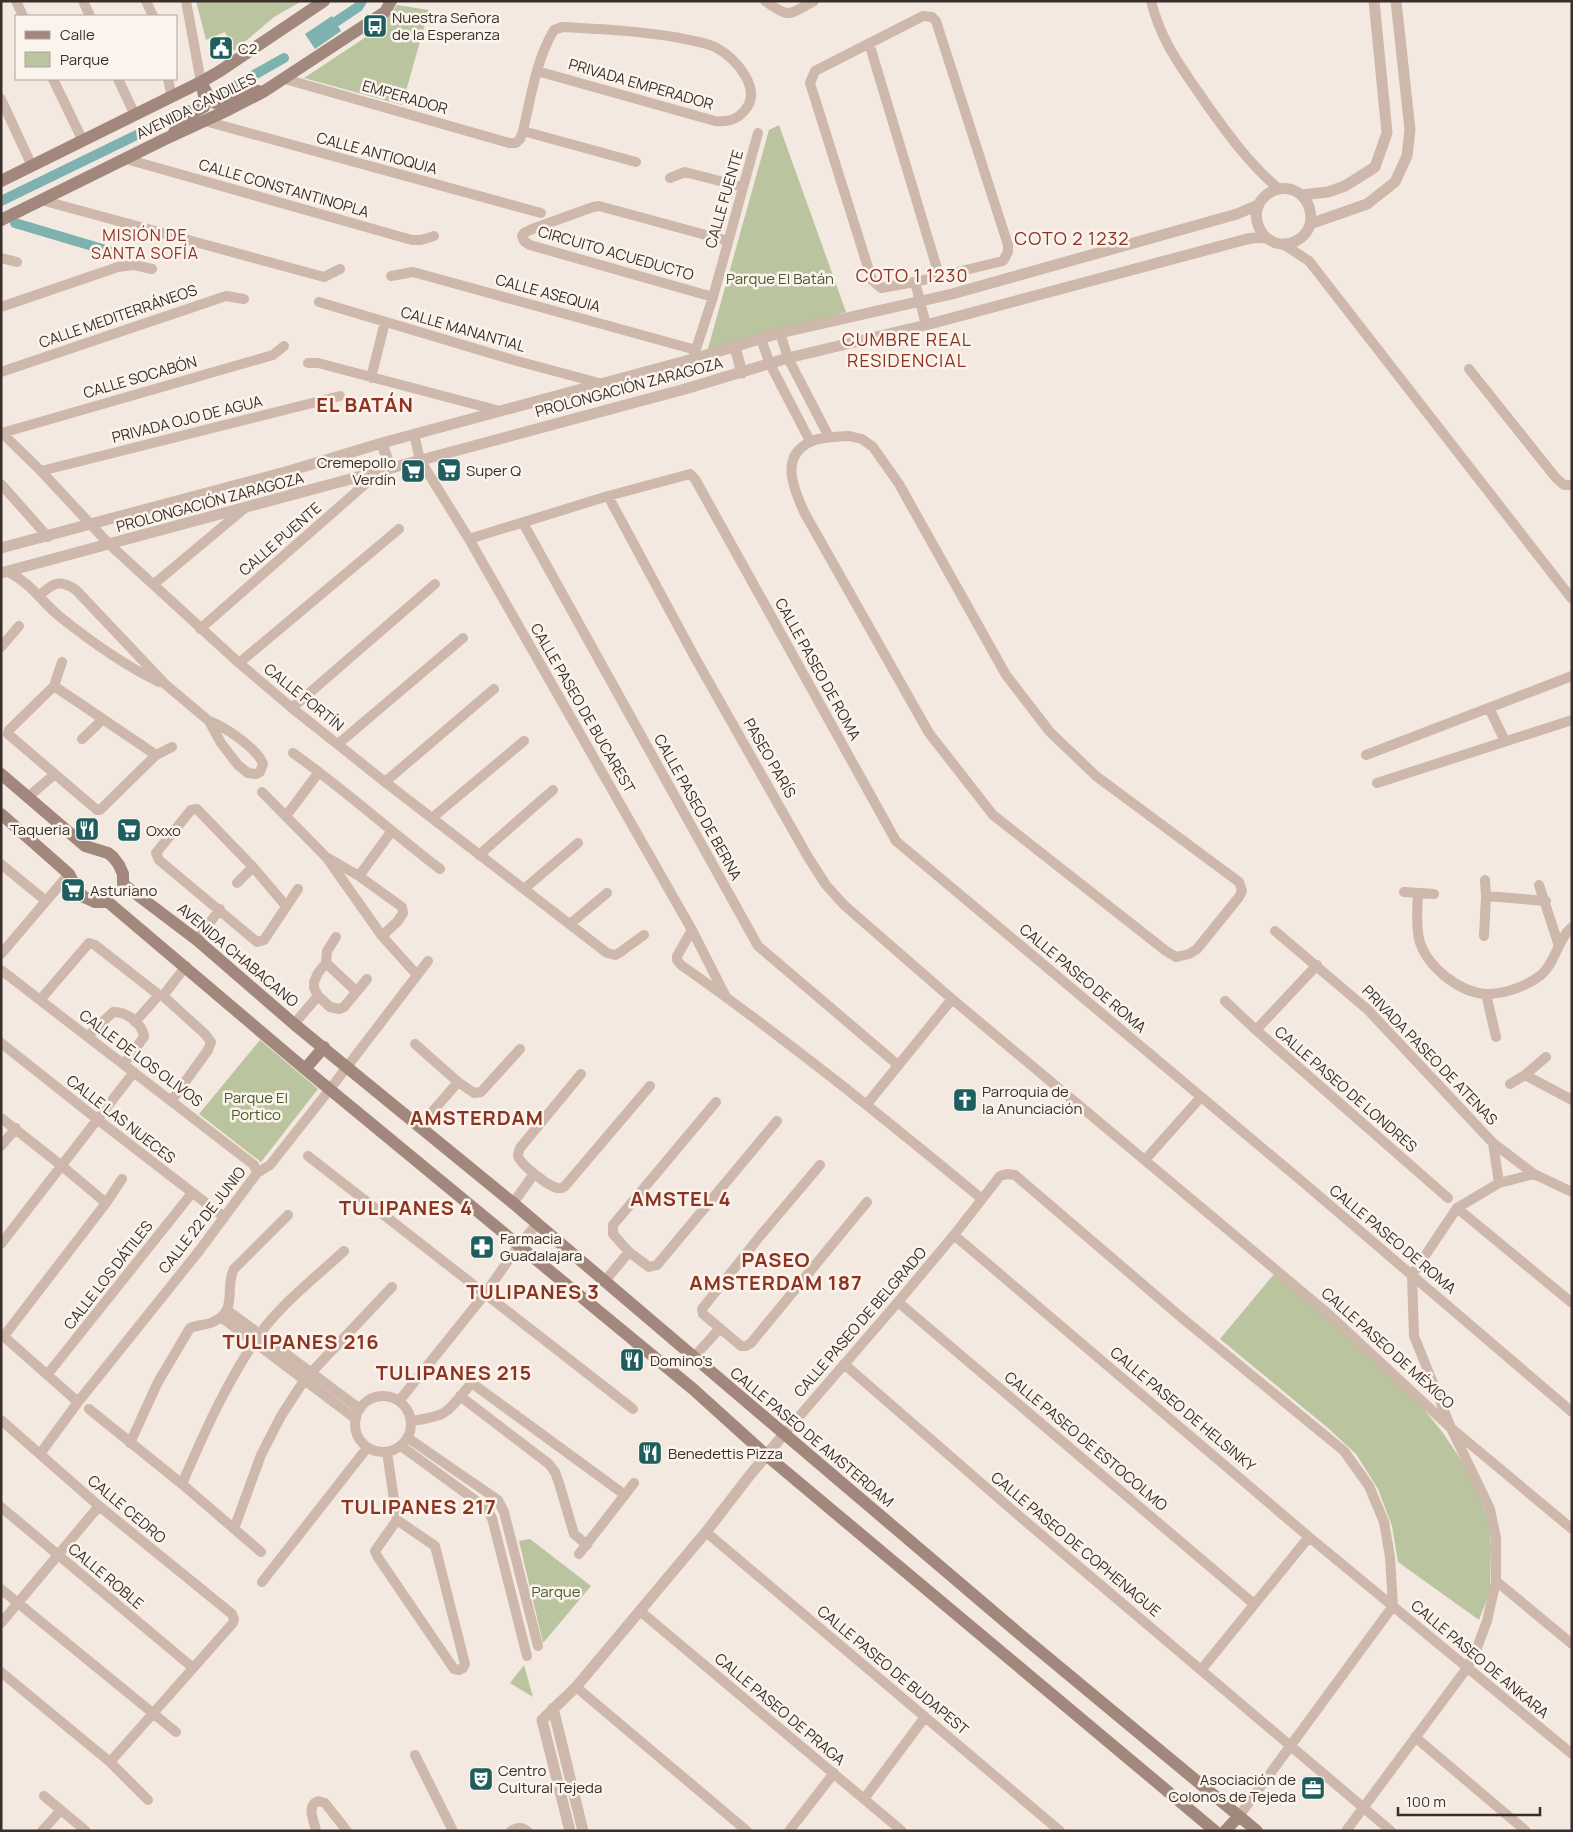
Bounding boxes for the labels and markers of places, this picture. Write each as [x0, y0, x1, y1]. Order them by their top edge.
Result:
place label: Nuestra Señora de la Esperanza [392, 7, 500, 45]
bus stop icon: Nuestra Señora de la Esperanza [362, 13, 388, 39]
public building icon: C2 [208, 35, 234, 61]
place label: C2 [238, 38, 257, 59]
place label: Cremepollo Verdín [317, 452, 396, 490]
supermarket icon: Super Q [436, 457, 462, 483]
supermarket icon: Cremepollo Verdín [400, 458, 426, 484]
place label: Super Q [466, 460, 521, 481]
restaurant icon: Taqueria [74, 816, 100, 842]
supermarket icon: Oxxo [116, 817, 142, 843]
place label: Taqueria [10, 819, 70, 840]
place label: Oxxo [146, 820, 181, 841]
supermarket icon: Asturiano [60, 877, 86, 903]
place label: Asturiano [90, 880, 157, 901]
place label: Parroquia de la Anunciación [982, 1081, 1082, 1119]
church icon: Parroquia de la Anunciación [952, 1087, 978, 1113]
place label: Farmacia Guadalajara [500, 1228, 582, 1266]
pharmacy icon: Farmacia Guadalajara [469, 1234, 495, 1260]
restaurant icon: Domino's [619, 1347, 645, 1373]
place label: Domino's [650, 1350, 712, 1371]
restaurant icon: Benedettis Pizza [637, 1440, 663, 1466]
place label: Benedettis Pizza [668, 1443, 783, 1464]
place label: Centro Cultural Tejeda [498, 1760, 602, 1798]
theatre icon: Centro Cultural Tejeda [468, 1766, 494, 1792]
place label: Asociación de Colonos de Tejeda [1169, 1769, 1296, 1807]
office icon: Asociación de Colonos de Tejeda [1300, 1775, 1326, 1801]

